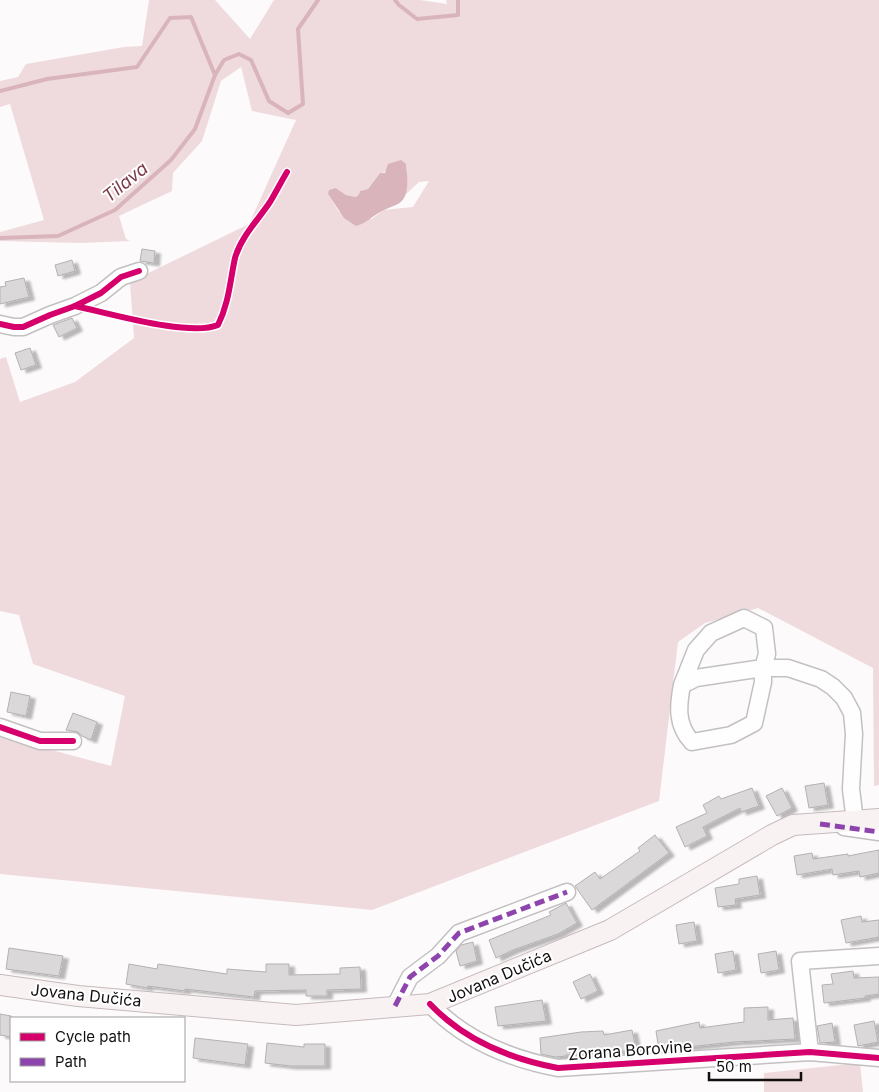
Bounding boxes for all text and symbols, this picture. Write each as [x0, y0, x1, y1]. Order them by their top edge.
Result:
water label: Tilava [98, 157, 152, 207]
street label: Jovana Dučića [444, 945, 554, 1007]
street label: Jovana Dučića [29, 979, 143, 1011]
legend [10, 1017, 185, 1082]
text: Cycle path [55, 1027, 131, 1046]
street label: Zorana Borovine [567, 1036, 693, 1064]
scale bar [709, 1050, 802, 1082]
text: Path [55, 1052, 87, 1071]
text: 50 m [716, 1057, 752, 1076]

